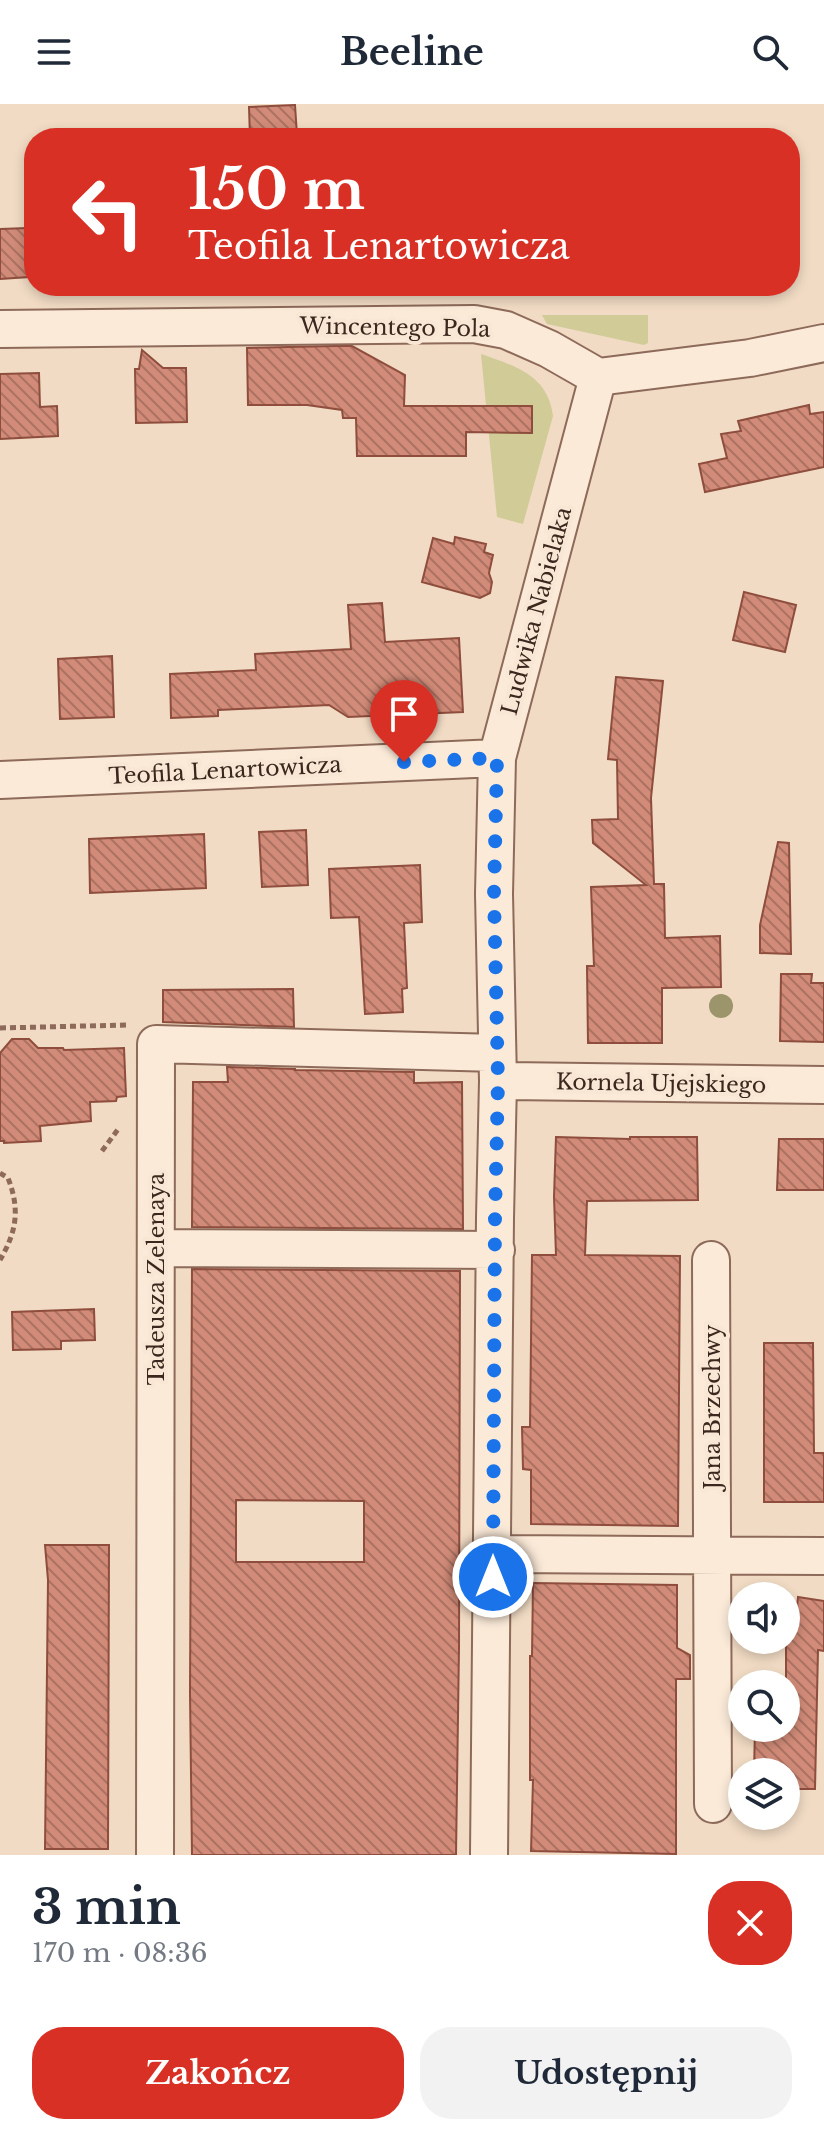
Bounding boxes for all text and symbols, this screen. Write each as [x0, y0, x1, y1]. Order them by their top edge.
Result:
icon: menu [32, 30, 76, 74]
text: Beeline [340, 30, 484, 75]
icon: search [748, 30, 792, 74]
text: 150 m [188, 155, 365, 224]
icon: left [56, 160, 160, 264]
text: Teofila Lenartowicza [188, 224, 570, 269]
street label: Wincentego Pola [298, 312, 491, 343]
street label: Ludwika Nabielaka [496, 503, 577, 718]
pin [370, 680, 438, 762]
icon: arrive [382, 692, 426, 736]
street label: Teofila Lenartowicza [108, 751, 343, 790]
street label: Kornela Ujejskiego [556, 1068, 766, 1099]
street label: Tadeusza Zelenaya [143, 1172, 170, 1385]
street label: Jana Brzechwy [699, 1324, 726, 1493]
position arrow [451, 1535, 535, 1619]
map controls [728, 1582, 800, 1830]
button: sound [728, 1582, 800, 1654]
button: search [728, 1670, 800, 1742]
button: layers [728, 1758, 800, 1830]
text: 3 min [32, 1877, 181, 1937]
button: close [708, 1881, 792, 1965]
text: 170 m · 08:36 [32, 1937, 207, 1969]
button: Zakończ [32, 2027, 404, 2119]
button: Udostępnij [420, 2027, 792, 2119]

